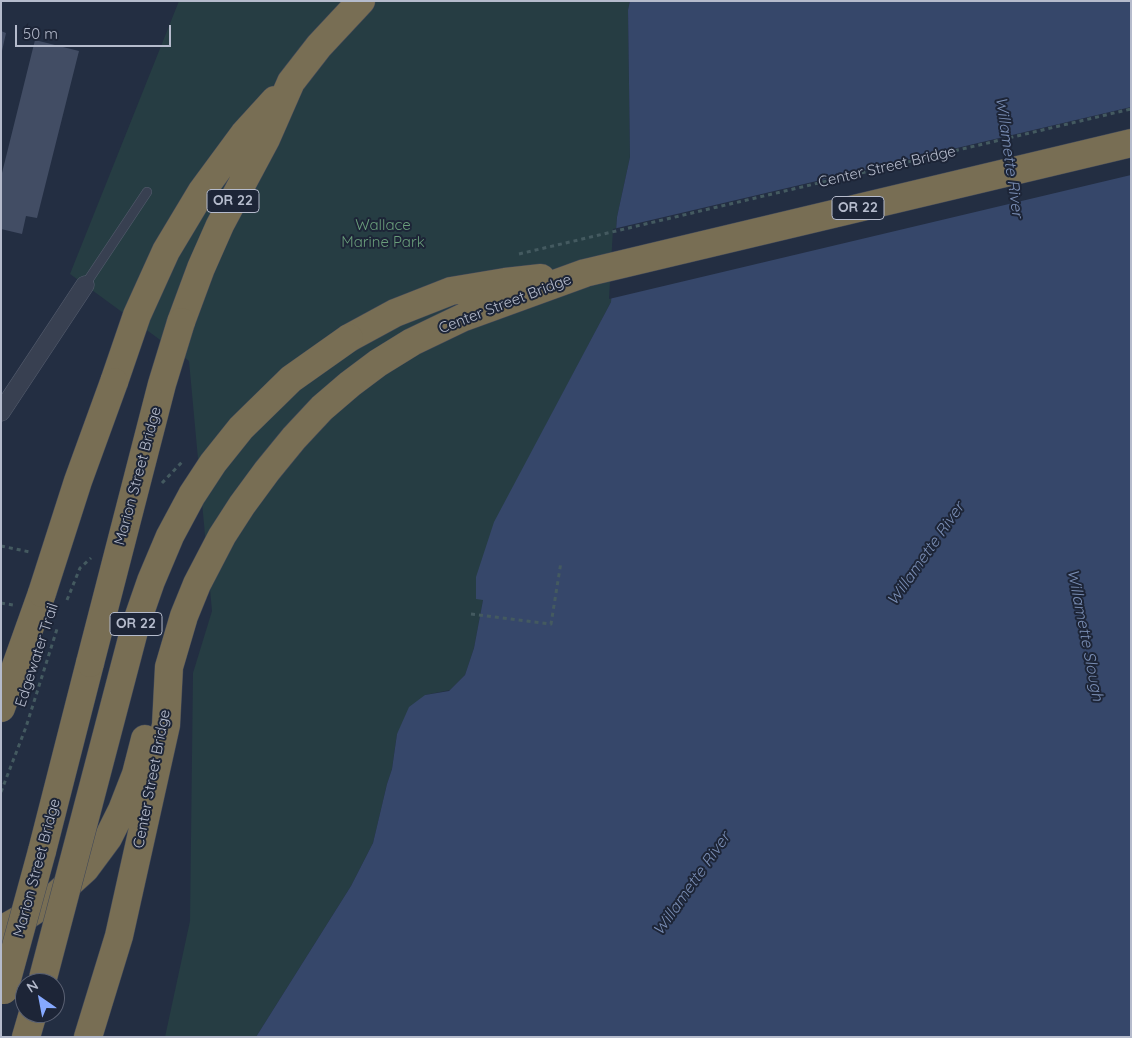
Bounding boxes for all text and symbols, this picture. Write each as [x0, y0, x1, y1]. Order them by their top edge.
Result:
scale bar [18, 15, 174, 47]
text: 50 m [23, 24, 58, 43]
water label: Willamette River [991, 96, 1027, 218]
street label: Center Street Bridge [816, 142, 958, 192]
road number: OR 22 [207, 190, 259, 212]
road number: OR 22 [832, 197, 884, 220]
park label: Wallace Marine Park [341, 216, 425, 251]
street label: Center Street Bridge [436, 270, 574, 338]
street label: Marion Street Bridge [111, 405, 165, 547]
water label: Willamette River [883, 499, 969, 609]
water label: Willamette Slough [1063, 567, 1107, 703]
street label: Edgewater Trail [12, 601, 62, 709]
road number: OR 22 [110, 612, 162, 636]
street label: Center Street Bridge [130, 708, 174, 850]
street label: Marion Street Bridge [10, 797, 64, 939]
water label: Willamette River [649, 829, 735, 939]
north arrow [15, 973, 65, 1023]
text: N [23, 976, 42, 997]

